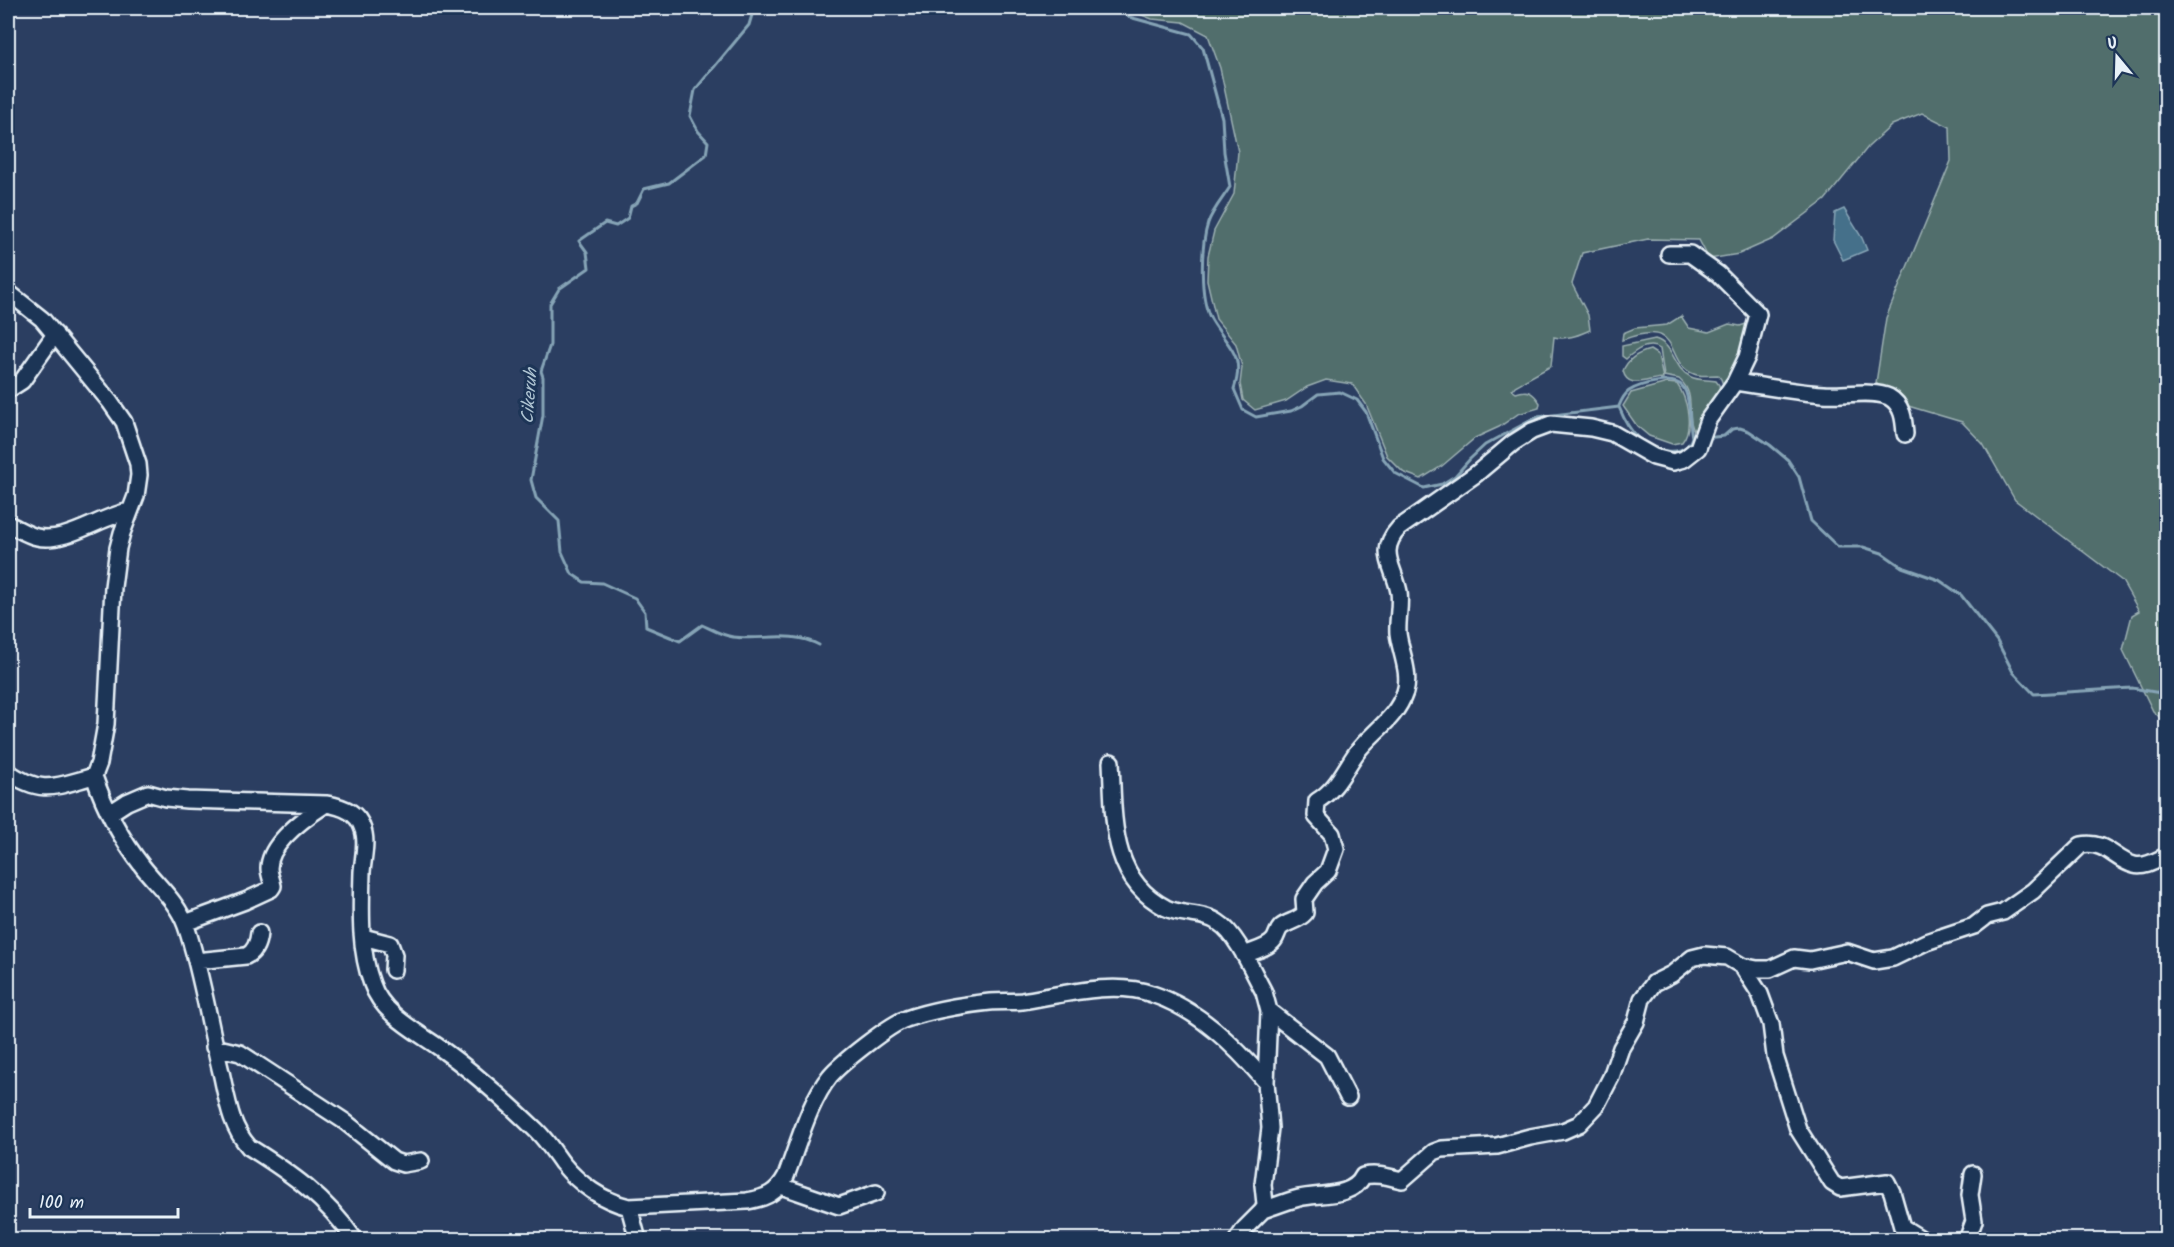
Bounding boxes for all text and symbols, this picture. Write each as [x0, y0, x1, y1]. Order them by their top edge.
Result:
north arrow [2087, 27, 2147, 87]
text: U [2104, 31, 2122, 58]
water label: Cikeruh [514, 366, 547, 425]
scale bar [30, 1181, 178, 1219]
text: 100 m [39, 1189, 84, 1218]

